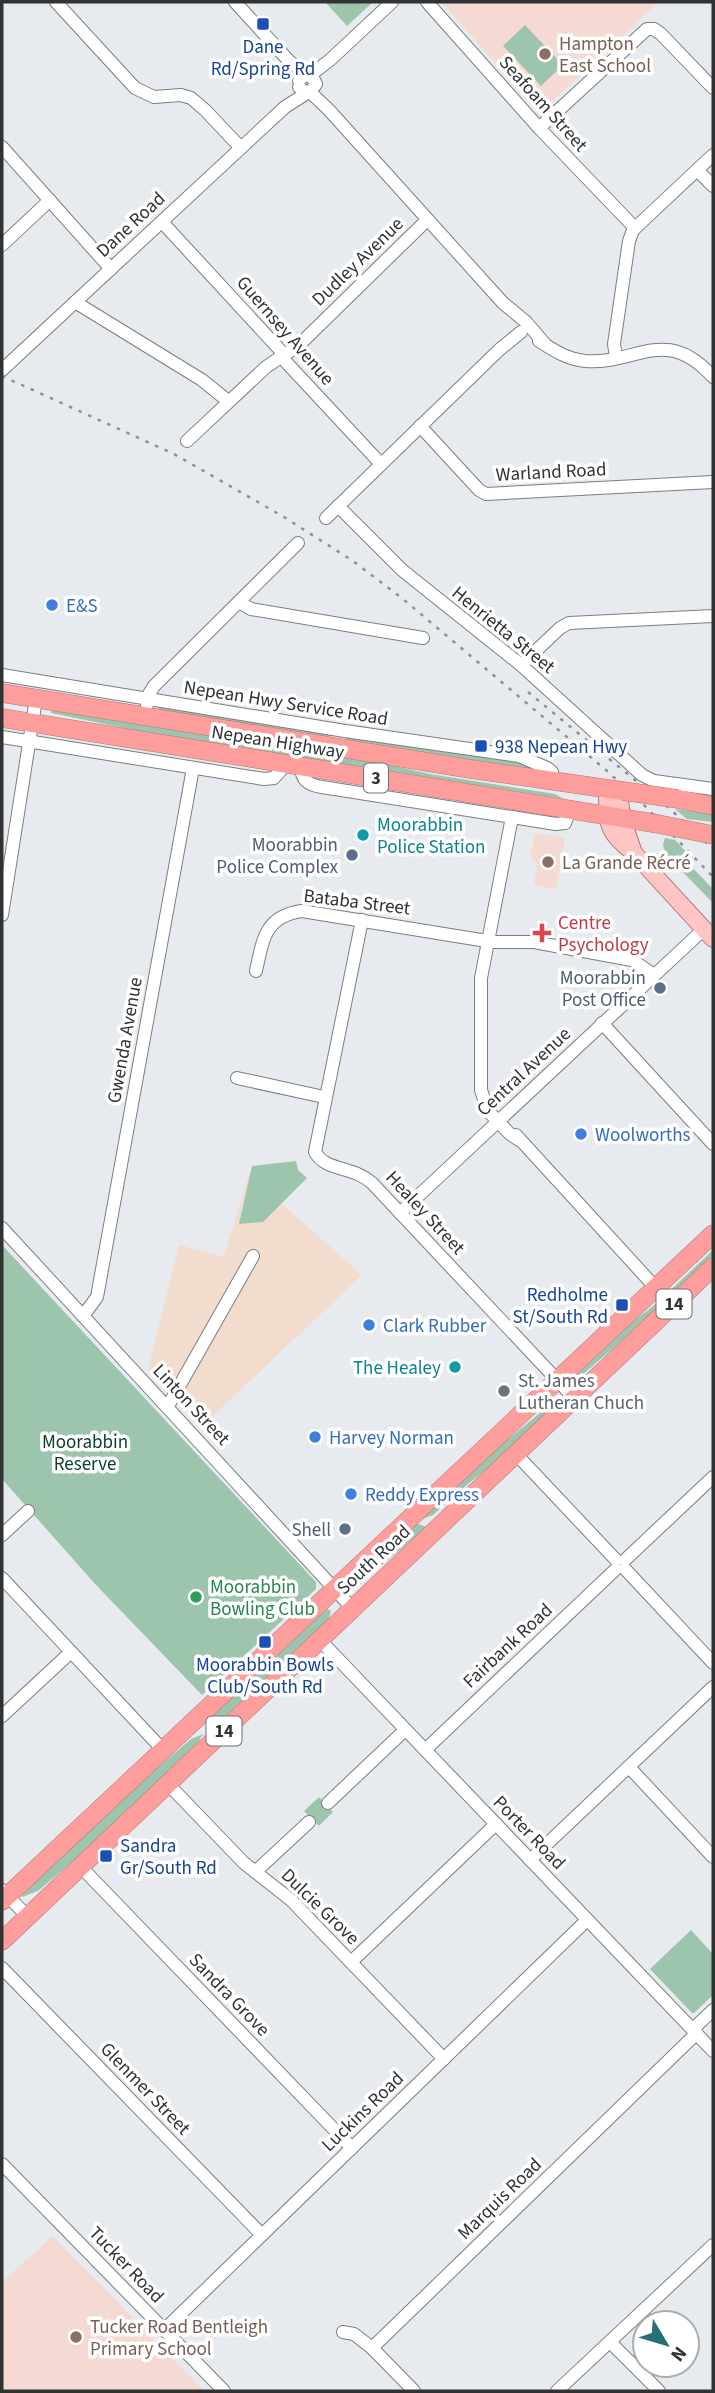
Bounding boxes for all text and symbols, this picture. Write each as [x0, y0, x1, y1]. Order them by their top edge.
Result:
marker: Dane Rd/Spring Rd [255, 16, 271, 32]
place label: Hampton East School [559, 31, 651, 80]
place label: Dane Rd/Spring Rd [211, 34, 315, 83]
marker: Hampton East School [537, 46, 553, 62]
street label: Seafoam Street [492, 50, 594, 158]
street label: Dane Road [90, 186, 172, 264]
street label: Dudley Avenue [306, 211, 410, 313]
street label: Guernsey Avenue [230, 270, 340, 392]
street label: Warland Road [495, 456, 607, 489]
street label: Henrietta Street [446, 580, 561, 681]
place label: E&S [66, 593, 98, 620]
marker: E&S [44, 597, 60, 613]
street label: Nepean Hwy Service Road [182, 674, 390, 733]
street label: Nepean Highway [209, 719, 346, 766]
place label: 938 Nepean Hwy [495, 734, 627, 761]
marker: 938 Nepean Hwy [473, 738, 489, 754]
road number: 3 [364, 764, 388, 792]
place label: Moorabbin Police Station [377, 812, 485, 861]
marker: Moorabbin Police Station [355, 827, 371, 843]
place label: Moorabbin Police Complex [216, 832, 339, 881]
marker: Moorabbin Police Complex [344, 847, 360, 863]
place label: La Grande Récré [562, 850, 691, 877]
marker: La Grande Récré [540, 854, 556, 870]
street label: Bataba Street [302, 883, 412, 922]
place label: Centre Psychology [558, 910, 649, 959]
marker: Centre Psychology [532, 923, 552, 943]
place label: Moorabbin Post Office [560, 965, 646, 1014]
street label: Gwenda Avenue [101, 975, 150, 1105]
marker: Moorabbin Post Office [652, 980, 668, 996]
street label: Central Avenue [471, 1021, 577, 1123]
place label: Woolworths [595, 1122, 691, 1149]
marker: Woolworths [573, 1126, 589, 1142]
street label: Healey Street [379, 1165, 471, 1261]
place label: Redholme St/South Rd [513, 1282, 608, 1331]
road number: 14 [656, 1289, 692, 1318]
marker: Redholme St/South Rd [614, 1297, 630, 1313]
place label: Clark Rubber [383, 1313, 487, 1340]
marker: Clark Rubber [361, 1317, 377, 1333]
place label: The Healey [353, 1355, 441, 1382]
street label: Linton Street [146, 1358, 236, 1452]
marker: The Healey [447, 1359, 463, 1375]
place label: St. James Lutheran Chuch [518, 1368, 644, 1417]
marker: St. James Lutheran Chuch [496, 1383, 512, 1399]
place label: Harvey Norman [329, 1425, 454, 1452]
park label: Moorabbin Reserve [42, 1429, 128, 1478]
marker: Harvey Norman [307, 1429, 323, 1445]
place label: Reddy Express [365, 1482, 479, 1509]
marker: Reddy Express [343, 1486, 359, 1502]
place label: Shell [291, 1517, 331, 1544]
street label: South Road [331, 1519, 417, 1601]
marker: Shell [337, 1521, 353, 1537]
place label: Moorabbin Bowling Club [210, 1574, 315, 1623]
marker: Moorabbin Bowling Club [188, 1589, 204, 1605]
street label: Fairbank Road [457, 1597, 559, 1695]
marker: Moorabbin Bowls Club/South Rd [257, 1634, 273, 1650]
place label: Moorabbin Bowls Club/South Rd [196, 1652, 334, 1701]
road number: 14 [206, 1716, 242, 1746]
street label: Porter Road [487, 1790, 571, 1876]
place label: Sandra Gr/South Rd [120, 1833, 217, 1882]
marker: Sandra Gr/South Rd [98, 1848, 114, 1864]
street label: Dulcie Grove [275, 1863, 365, 1952]
street label: Sandra Grove [182, 1947, 276, 2043]
street label: Glenmer Street [94, 2037, 197, 2142]
street label: Luckins Road [316, 2066, 410, 2158]
street label: Marquis Road [452, 2152, 548, 2246]
street label: Tucker Road [82, 2220, 170, 2310]
north arrow [631, 2309, 701, 2379]
place label: Tucker Road Bentleigh Primary School [90, 2314, 268, 2363]
marker: Tucker Road Bentleigh Primary School [68, 2329, 84, 2345]
text: N [664, 2340, 693, 2367]

